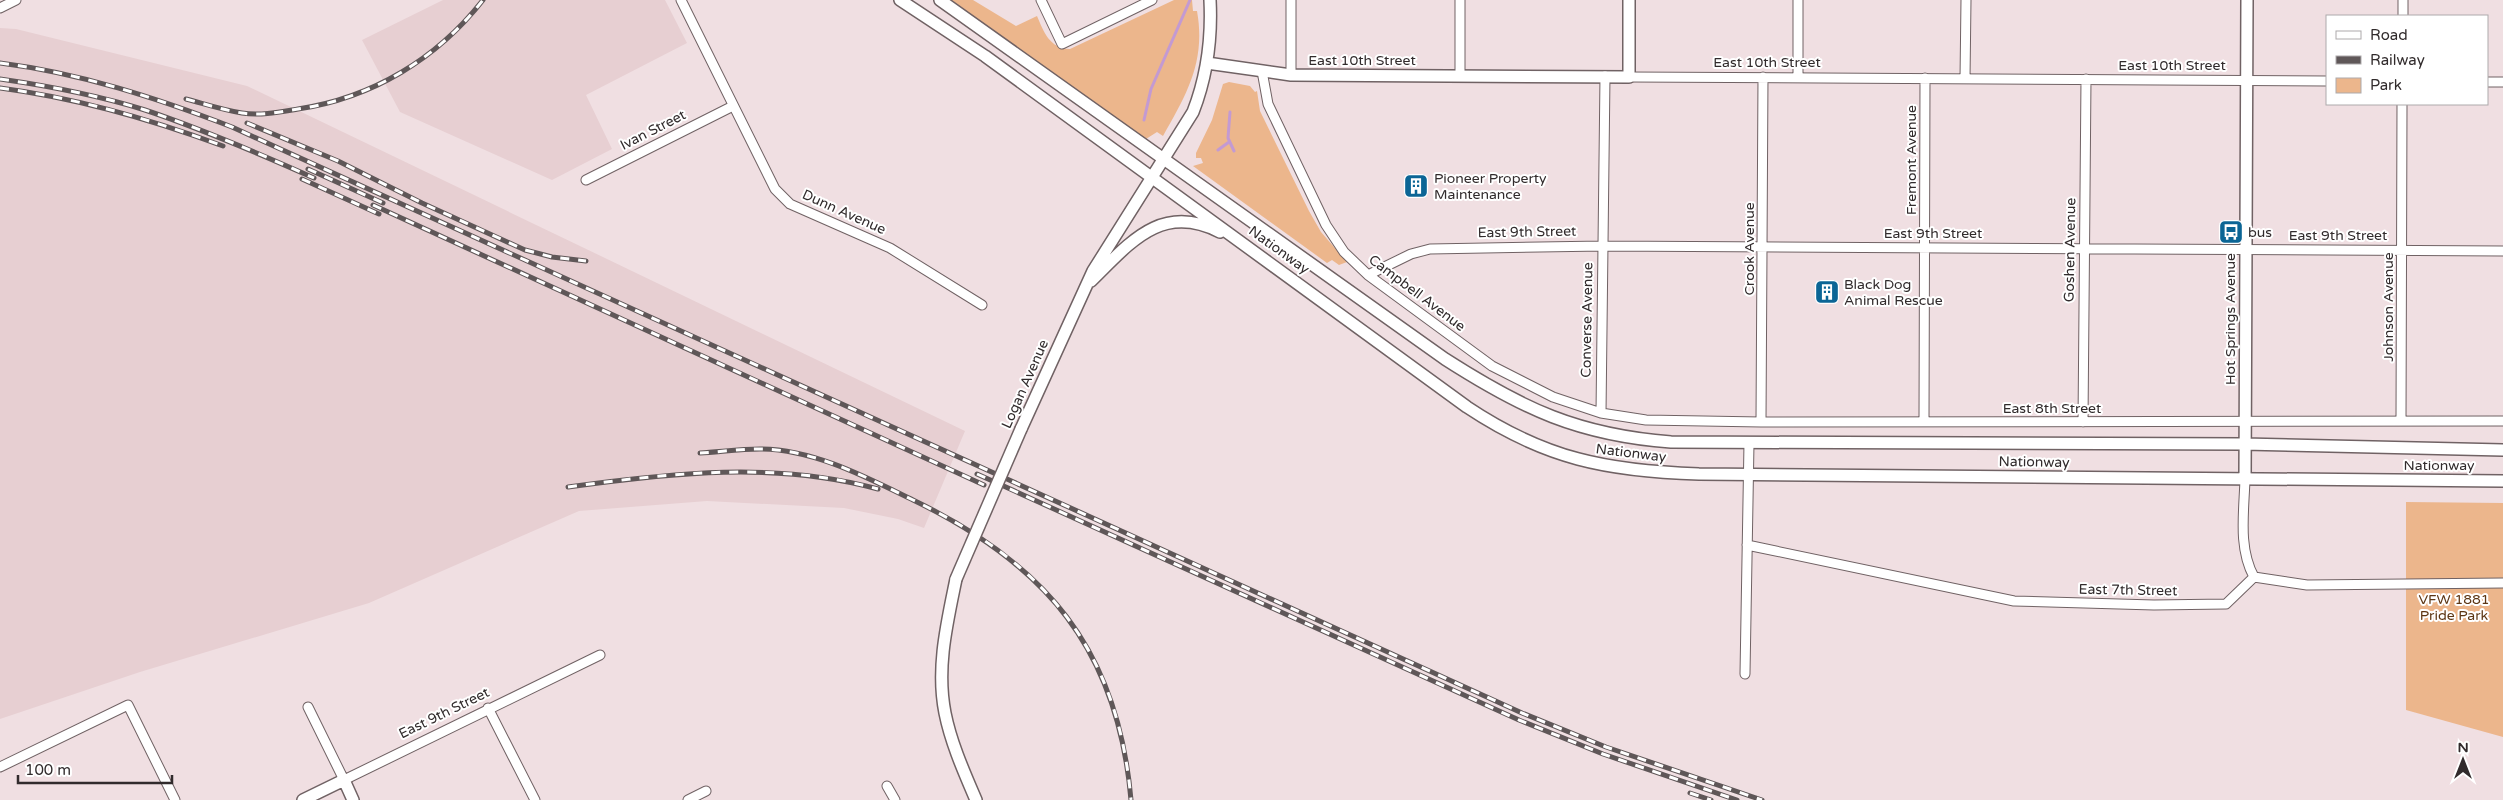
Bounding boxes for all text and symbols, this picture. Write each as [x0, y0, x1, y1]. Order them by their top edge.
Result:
legend [2326, 15, 2488, 105]
text: Road [2370, 26, 2408, 44]
text: Railway [2370, 51, 2425, 69]
street label: East 10th Street [1308, 52, 1416, 69]
street label: East 10th Street [1713, 54, 1821, 71]
street label: East 10th Street [2118, 57, 2226, 74]
text: Park [2370, 76, 2402, 94]
street label: Fremont Avenue [1903, 105, 1920, 215]
street label: Ivan Street [617, 106, 689, 154]
place label: Pioneer Property Maintenance [1434, 170, 1547, 203]
building icon: Pioneer Property Maintenance [1403, 173, 1429, 199]
street label: Dunn Avenue [800, 186, 889, 238]
street label: Goshen Avenue [2061, 198, 2079, 302]
street label: Crook Avenue [1741, 202, 1758, 296]
bus stop icon: bus [2218, 219, 2244, 245]
street label: Nationway [1245, 222, 1313, 278]
street label: East 9th Street [1478, 223, 1577, 241]
place label: bus [2248, 224, 2272, 241]
street label: East 9th Street [1884, 225, 1983, 242]
street label: East 9th Street [2289, 227, 2388, 244]
street label: Campbell Avenue [1365, 251, 1469, 335]
street label: Johnson Avenue [2380, 252, 2397, 362]
street label: Hot Springs Avenue [2222, 253, 2239, 385]
street label: Converse Avenue [1577, 262, 1597, 378]
place label: Black Dog Animal Rescue [1844, 276, 1943, 309]
building icon: Black Dog Animal Rescue [1814, 279, 1840, 305]
street label: Logan Avenue [998, 337, 1052, 431]
street label: East 8th Street [2003, 400, 2102, 417]
street label: Nationway [1595, 440, 1668, 466]
street label: Nationway [1998, 453, 2070, 471]
street label: Nationway [2404, 457, 2475, 474]
street label: East 7th Street [2079, 581, 2178, 599]
park label: VFW 1881 Pride Park [2418, 591, 2490, 624]
street label: East 9th Street [396, 683, 493, 742]
north arrow [2438, 735, 2488, 785]
text: N [2457, 739, 2469, 756]
scale bar [18, 752, 171, 784]
text: 100 m [25, 761, 71, 779]

